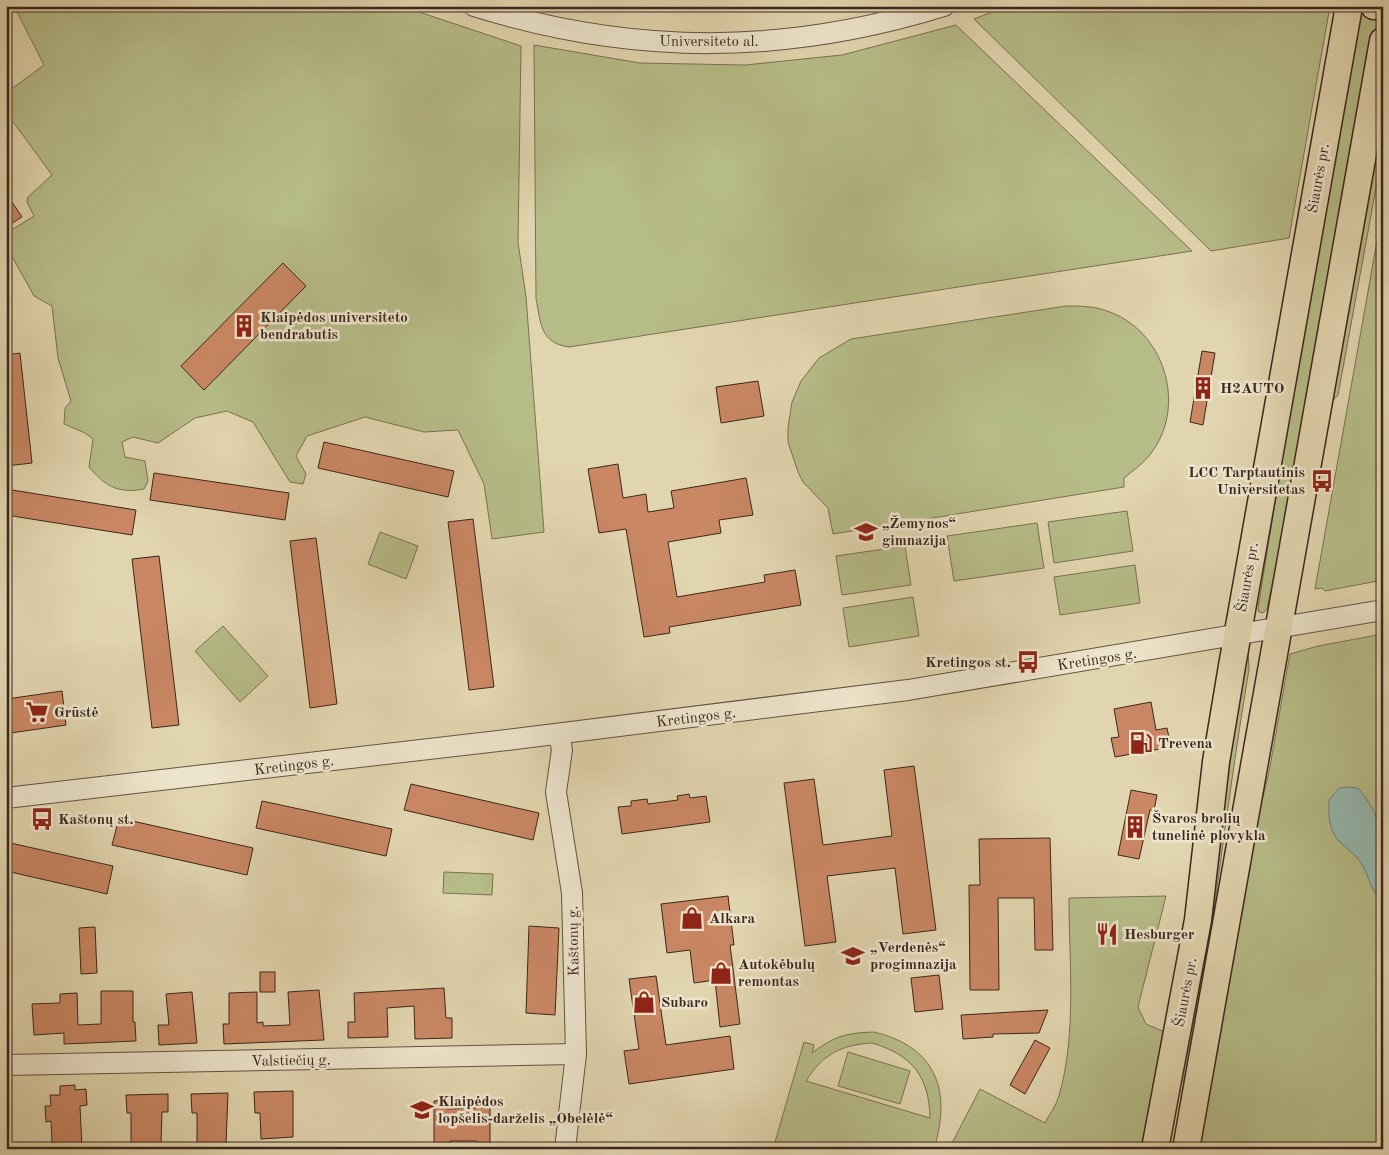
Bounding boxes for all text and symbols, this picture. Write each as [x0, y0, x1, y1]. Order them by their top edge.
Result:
street label: Universiteto al. [659, 35, 759, 50]
street label: Šiaurės pr. [1303, 142, 1333, 214]
place label: Klaipėdos universiteto bendrabutis [260, 311, 408, 343]
building icon: Klaipėdos universiteto bendrabutis [231, 313, 257, 339]
building icon: H2AUTO [1190, 375, 1216, 401]
place label: H2AUTO [1220, 382, 1285, 397]
place label: LCC Tarptautinis Universitetas [1188, 466, 1305, 498]
bus stop icon: LCC Tarptautinis Universitetas [1309, 468, 1335, 494]
place label: „Žemynos“ gimnazija [882, 514, 956, 549]
school or university icon: „Žemynos“ gimnazija [853, 519, 879, 545]
street label: Šiaurės pr. [1232, 541, 1262, 613]
street label: Kretingos g. [1056, 647, 1138, 674]
bus stop icon: Kretingos st. [1015, 649, 1041, 675]
place label: Kretingos st. [925, 656, 1011, 671]
supermarket icon: Grūstė [24, 699, 50, 725]
place label: Grūstė [54, 706, 99, 721]
street label: Kretingos g. [655, 706, 737, 731]
fuel station icon: Trevena [1128, 730, 1154, 756]
place label: Trevena [1158, 737, 1213, 752]
street label: Kretingos g. [253, 754, 335, 779]
bus stop icon: Kaštonų st. [29, 806, 55, 832]
place label: Švaros brolių tunelinė plovykla [1152, 809, 1266, 844]
place label: Kaštonų st. [58, 813, 134, 828]
building icon: Švaros brolių tunelinė plovykla [1122, 814, 1148, 840]
shop icon: Alkara [679, 905, 705, 931]
street label: Kaštonų g. [566, 906, 583, 976]
place label: Alkara [709, 912, 755, 927]
restaurant icon: Hesburger [1094, 921, 1120, 947]
place label: Hesburger [1124, 928, 1195, 943]
place label: „Verdenės“ progimnazija [870, 941, 957, 973]
school or university icon: „Verdenės“ progimnazija [840, 943, 866, 969]
street label: Šiaurės pr. [1169, 956, 1201, 1028]
place label: Autokėbulų remontas [738, 958, 816, 990]
shop icon: Autokėbulų remontas [708, 960, 734, 986]
shop icon: Subaro [631, 989, 657, 1015]
place label: Subaro [661, 996, 708, 1011]
street label: Valstiečių g. [251, 1053, 331, 1070]
place label: Klaipėdos lopšelis-darželis „Obelėlė“ [438, 1095, 613, 1127]
school or university icon: Klaipėdos lopšelis-darželis „Obelėlė“ [409, 1097, 435, 1123]

